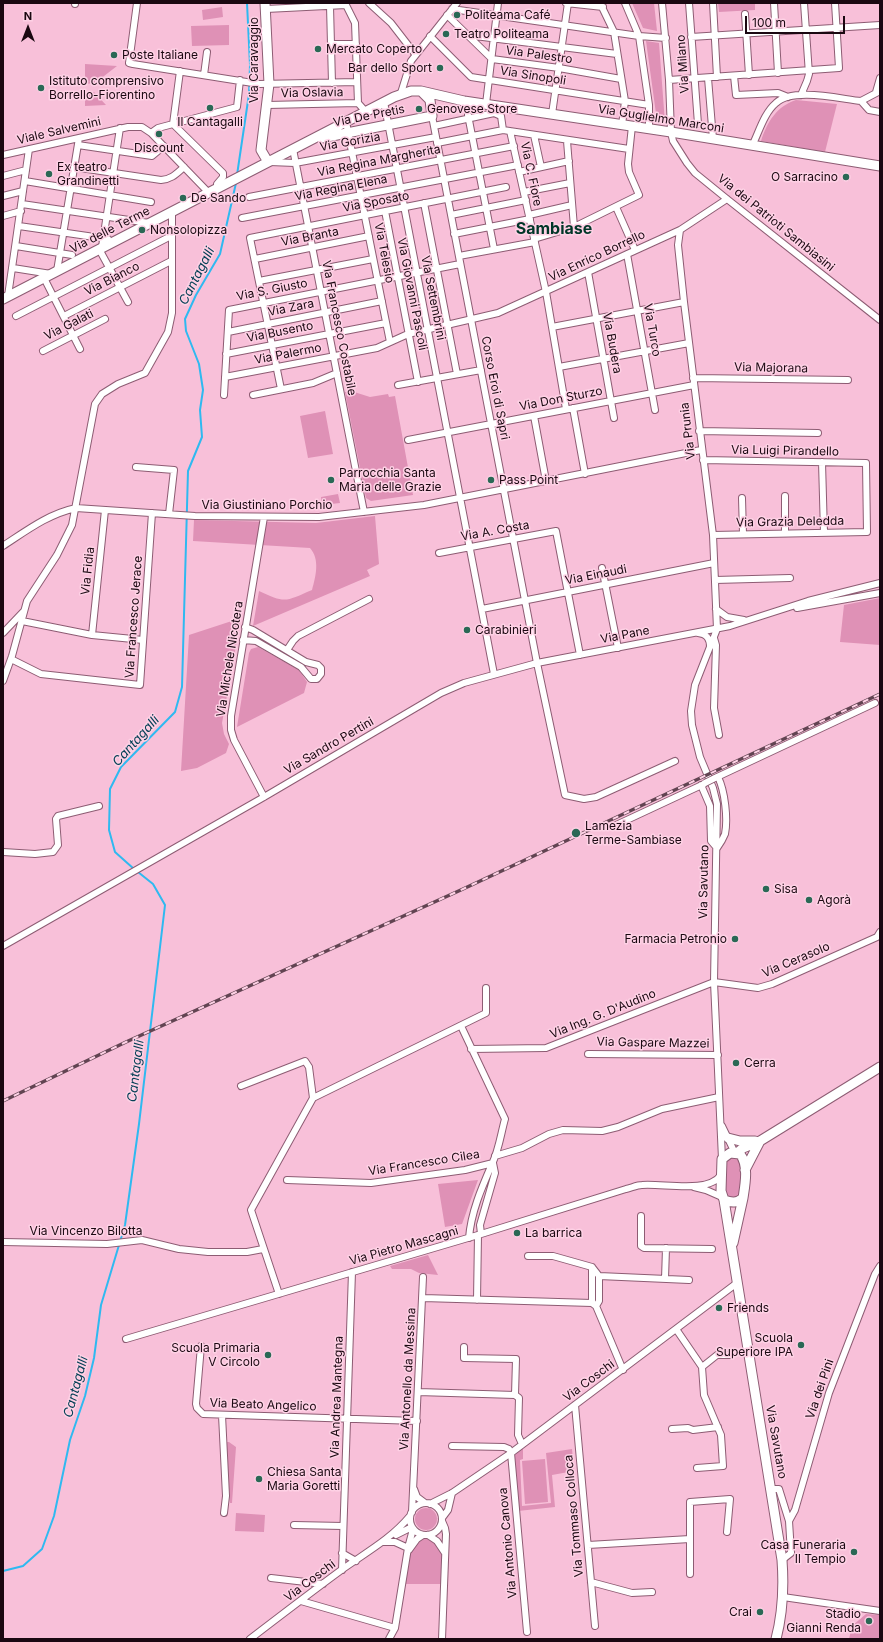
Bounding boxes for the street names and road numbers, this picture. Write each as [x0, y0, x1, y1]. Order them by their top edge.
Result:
street label: Via Caravaggio [247, 17, 261, 103]
street label: Via Milano [674, 34, 692, 94]
street label: Via Palestro [505, 43, 573, 67]
street label: Via Sinopoli [499, 64, 567, 88]
street label: Via Oslavia [281, 85, 343, 101]
street label: Via De Pretis [332, 102, 406, 130]
street label: Via Guglielmo Marconi [597, 102, 725, 136]
street label: Viale Salvemini [16, 114, 102, 148]
street label: Via Gorizia [319, 130, 381, 154]
street label: Via C. Fiore [517, 141, 545, 207]
street label: Via Regina Margherita [316, 142, 442, 180]
street label: Via dei Patrioti Sambiasini [715, 171, 837, 275]
street label: Via Regina Elena [293, 172, 389, 204]
street label: Via Sposato [341, 188, 411, 216]
street label: Via delle Terme [68, 204, 152, 256]
street label: Via Telesio [371, 221, 397, 285]
street label: Via Branta [280, 224, 340, 250]
street label: Via Enrico Borrello [547, 227, 647, 285]
street label: Via Giovanni Pascoli [394, 236, 430, 352]
street label: Via Settembrini [418, 254, 448, 342]
street label: Via Bianco [82, 259, 142, 299]
street label: Via Francesco Costabile [319, 259, 359, 397]
street label: Via S. Giusto [235, 276, 309, 304]
street label: Via Zara [267, 296, 315, 320]
street label: Via Turco [640, 302, 664, 358]
street label: Via Galati [42, 306, 96, 344]
street label: Via Budera [600, 311, 624, 375]
street label: Via Busento [245, 318, 315, 346]
street label: Corso Eroi di Sapri [478, 335, 512, 441]
street label: Via Palermo [253, 340, 323, 368]
street label: Via Majorana [734, 360, 808, 376]
street label: Via Don Sturzo [518, 384, 604, 414]
street label: Via Prunia [677, 402, 699, 460]
street label: Via Luigi Pirandello [731, 443, 839, 459]
street label: Via Giustiniano Porchio [202, 498, 332, 512]
street label: Via Grazia Deledda [736, 514, 844, 530]
street label: Via A. Costa [460, 518, 530, 544]
street label: Via Fidia [78, 546, 98, 596]
street label: Via Francesco Jerace [123, 555, 145, 679]
street label: Via Einaudi [564, 562, 628, 588]
street label: Via Michele Nicotera [214, 600, 246, 718]
street label: Via Pane [599, 623, 651, 647]
street label: Via Sandro Pertini [282, 714, 376, 778]
street label: Via Savutano [696, 845, 712, 919]
street label: Via Cerasolo [760, 939, 832, 981]
street label: Via Ing. G. D'Audino [548, 986, 658, 1042]
street label: Via Gaspare Mazzei [596, 1035, 710, 1051]
street label: Via Francesco Cilea [367, 1147, 481, 1179]
street label: Via Vincenzo Bilotta [30, 1224, 142, 1238]
street label: Via Pietro Mascagni [348, 1224, 460, 1268]
street label: Via Antonello da Messina [397, 1307, 419, 1451]
street label: Via Andrea Mantegna [328, 1336, 346, 1458]
street label: Via Coschi [561, 1357, 617, 1405]
street label: Via dei Pini [803, 1357, 837, 1421]
street label: Via Beato Angelico [209, 1396, 317, 1414]
street label: Via Savutano [762, 1404, 790, 1480]
street label: Via Tommaso Colloca [561, 1454, 587, 1578]
street label: Via Antonio Canova [496, 1487, 520, 1599]
street label: Via Coschi [282, 1557, 338, 1605]

